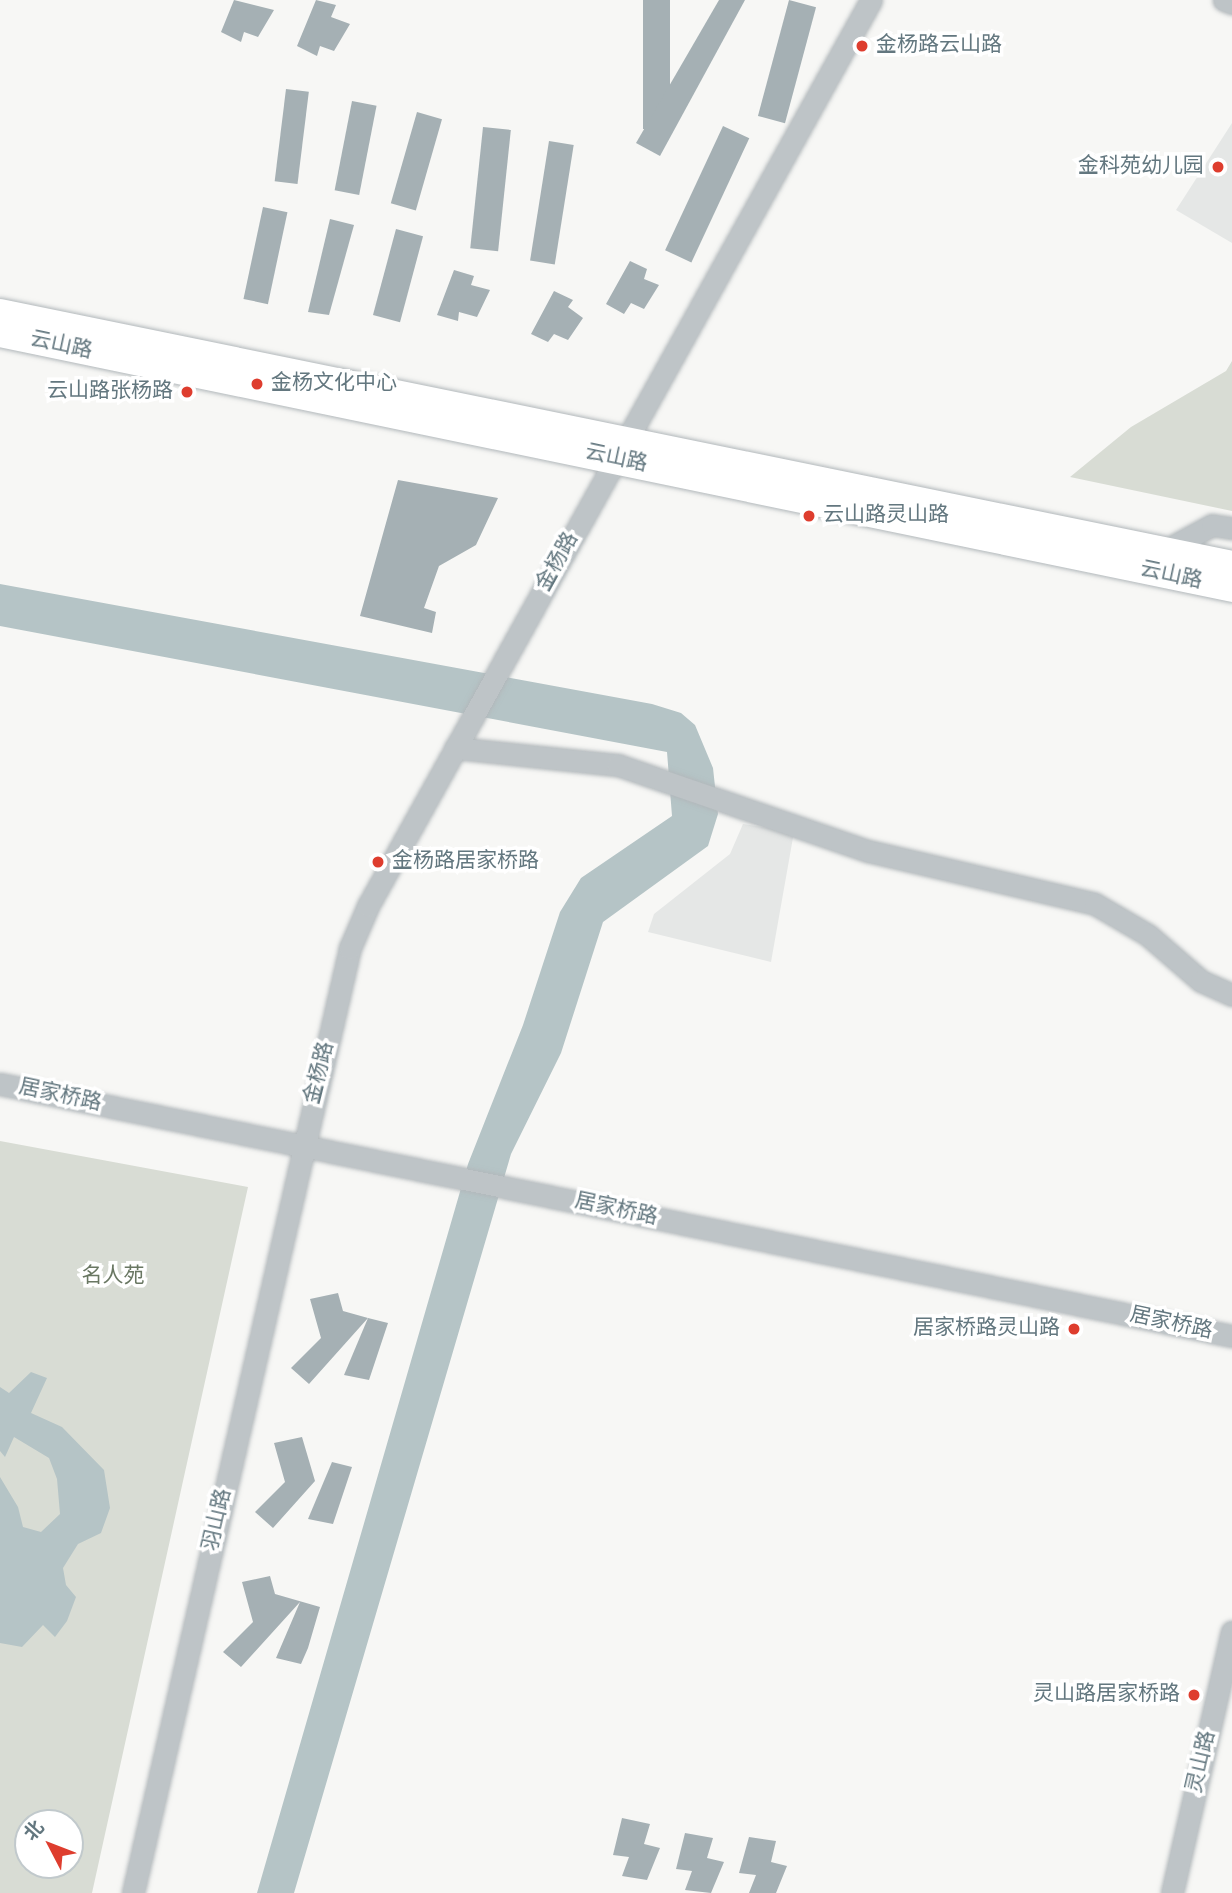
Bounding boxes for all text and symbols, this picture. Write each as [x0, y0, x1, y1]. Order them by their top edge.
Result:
place label: 金杨路云山路 [876, 33, 1002, 59]
marker: 金杨路云山路 [854, 38, 870, 54]
place label: 金科苑幼儿园 [1078, 154, 1204, 180]
marker: 金科苑幼儿园 [1210, 159, 1226, 175]
street label: 云山路 [28, 327, 94, 365]
place label: 金杨文化中心 [271, 371, 397, 397]
marker: 金杨文化中心 [249, 376, 265, 392]
place label: 云山路张杨路 [47, 379, 173, 405]
marker: 云山路张杨路 [179, 384, 195, 400]
street label: 云山路 [583, 440, 649, 478]
place label: 云山路灵山路 [823, 503, 949, 529]
marker: 云山路灵山路 [801, 508, 817, 524]
street label: 金杨路 [532, 528, 584, 596]
street label: 云山路 [1138, 557, 1204, 595]
place label: 金杨路居家桥路 [392, 849, 539, 875]
marker: 金杨路居家桥路 [370, 854, 386, 870]
street label: 金杨路 [300, 1039, 340, 1107]
street label: 居家桥路 [16, 1075, 104, 1117]
street label: 居家桥路 [572, 1189, 660, 1231]
park label: 名人苑 [82, 1264, 144, 1290]
street label: 居家桥路 [1127, 1303, 1215, 1345]
place label: 居家桥路灵山路 [913, 1316, 1060, 1342]
marker: 居家桥路灵山路 [1066, 1321, 1082, 1337]
street label: 羽山路 [199, 1486, 237, 1554]
place label: 灵山路居家桥路 [1033, 1682, 1180, 1708]
marker: 灵山路居家桥路 [1186, 1687, 1202, 1703]
street label: 灵山路 [1183, 1728, 1221, 1796]
north arrow [14, 1809, 84, 1879]
text: 北 [20, 1816, 50, 1846]

